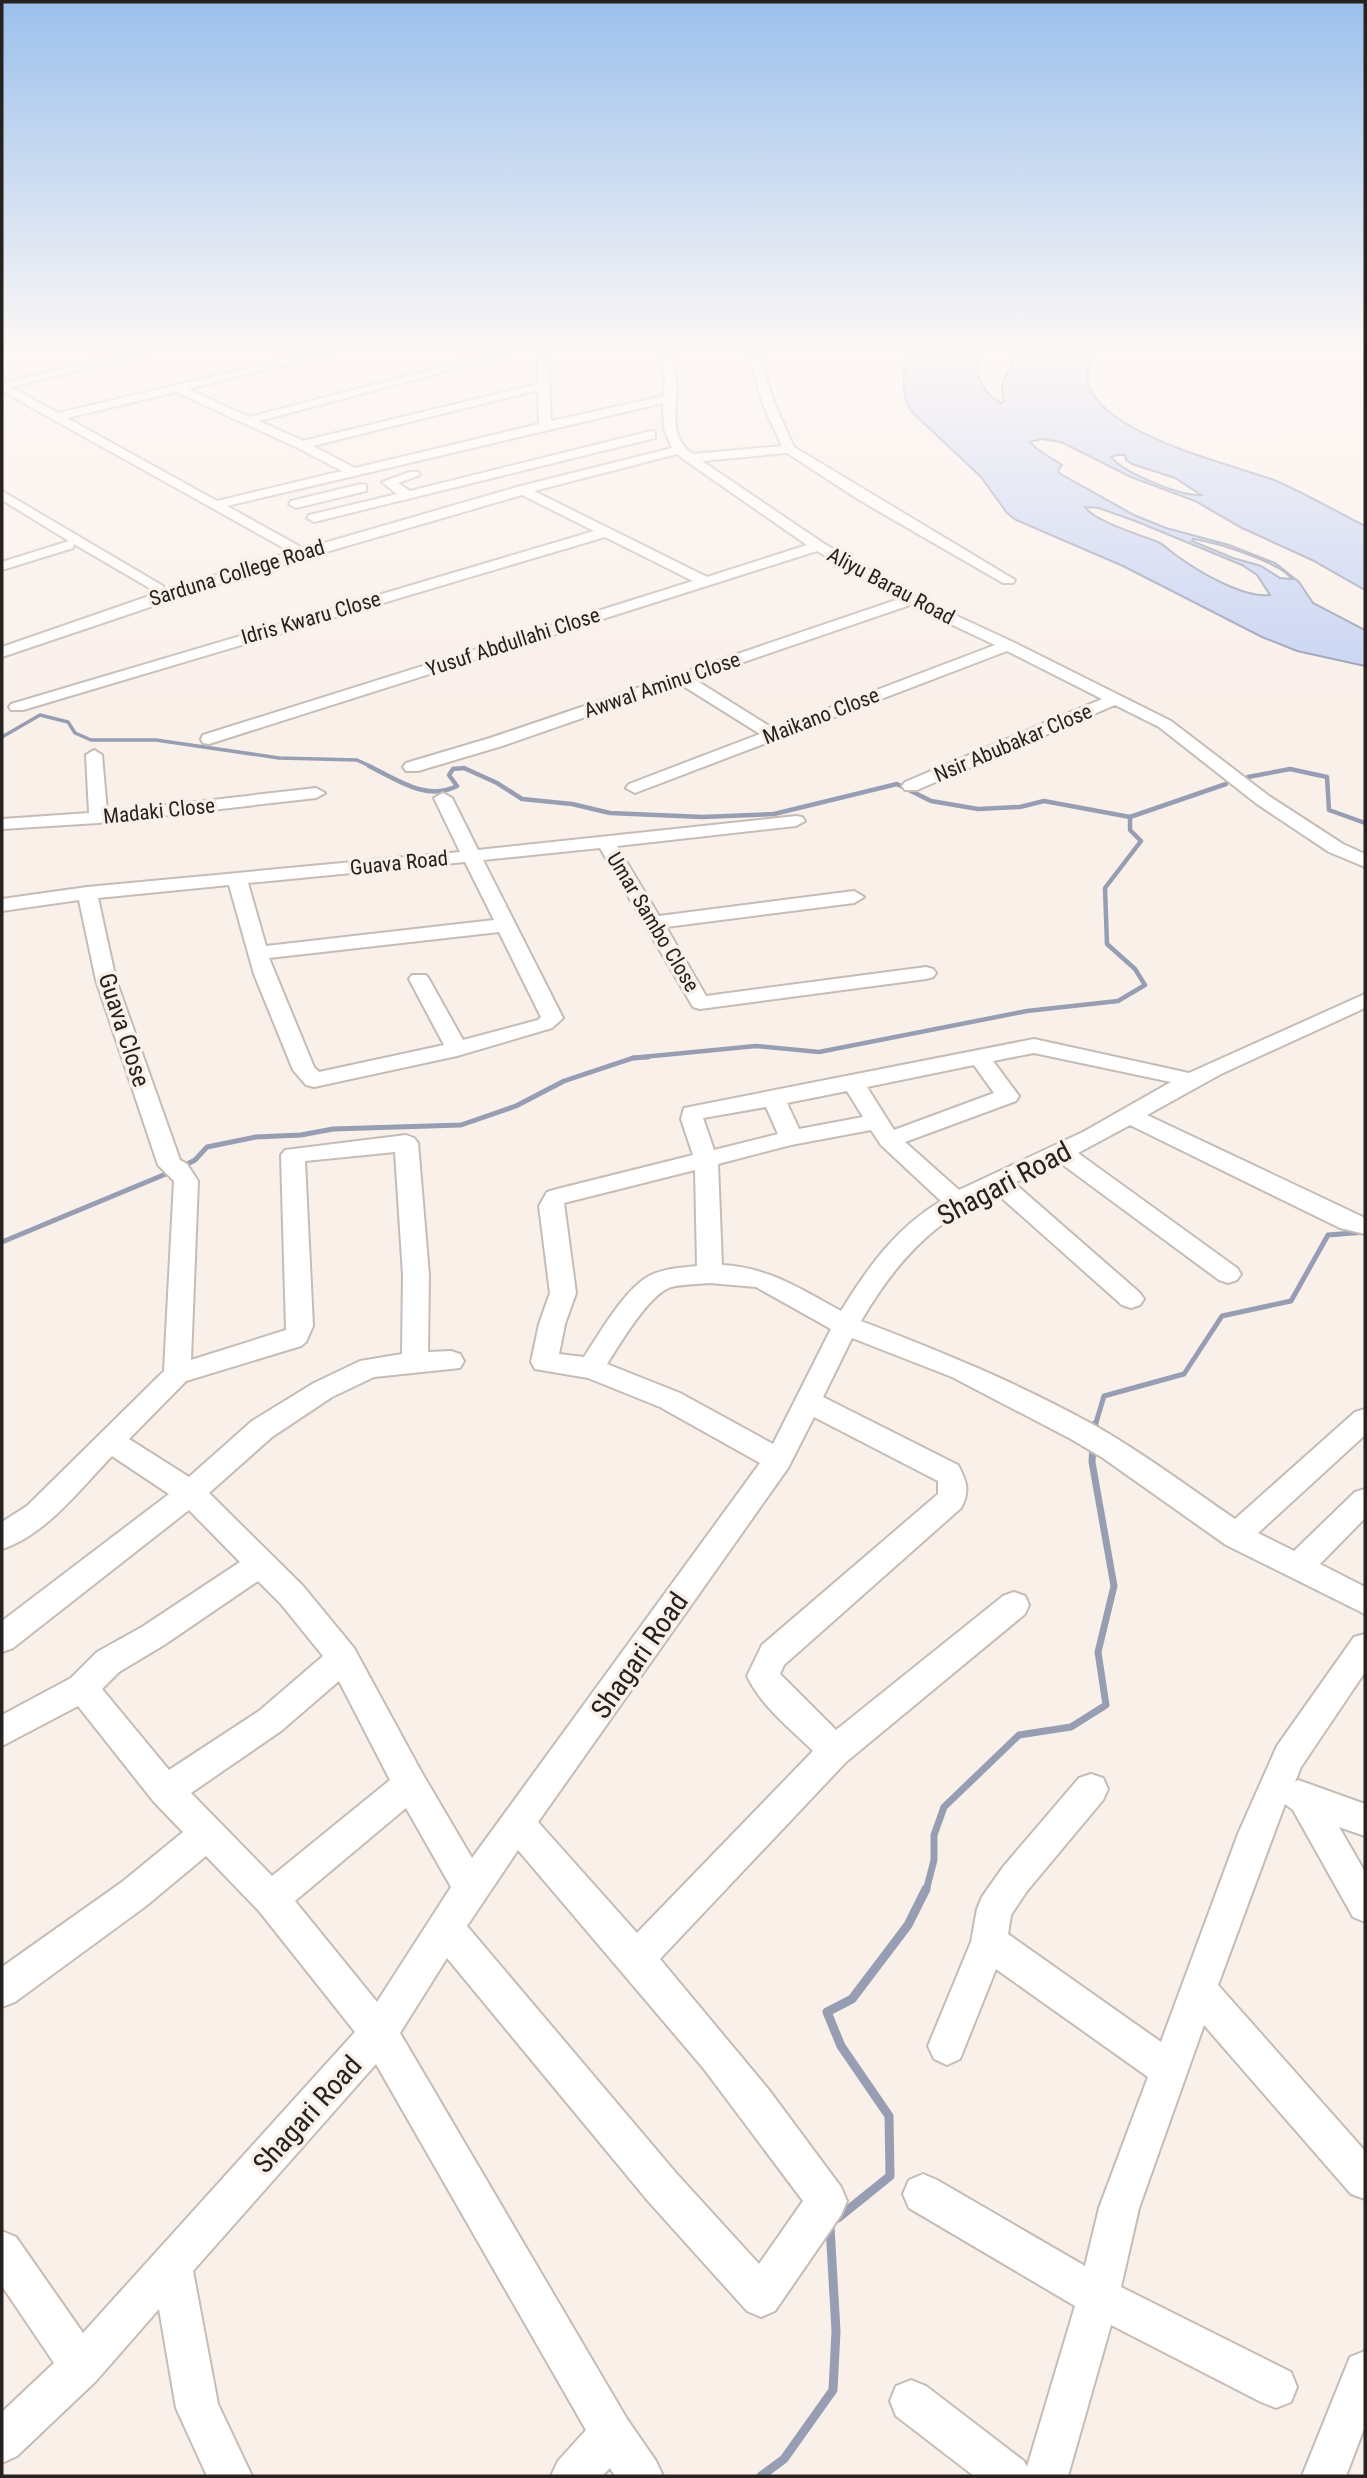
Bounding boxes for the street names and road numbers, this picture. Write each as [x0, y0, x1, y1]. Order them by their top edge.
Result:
street label: Sarduna College Road [147, 535, 327, 611]
street label: Aliyu Barau Road [823, 543, 959, 629]
street label: Idris Kwaru Close [239, 587, 384, 649]
street label: Yusuf Abdullahi Close [423, 603, 603, 681]
street label: Awwal Aminu Close [581, 647, 743, 723]
street label: Maikano Close [760, 683, 883, 749]
street label: Nsir Abubakar Close [930, 699, 1096, 787]
street label: Madaki Close [102, 793, 216, 829]
street label: Guava Road [349, 846, 449, 880]
street label: Umar Sambo Close [602, 848, 704, 996]
street label: Guava Close [93, 970, 155, 1090]
street label: Shagari Road [932, 1135, 1077, 1232]
street label: Shagari Road [584, 1586, 695, 1725]
street label: Shagari Road [246, 2049, 369, 2180]

